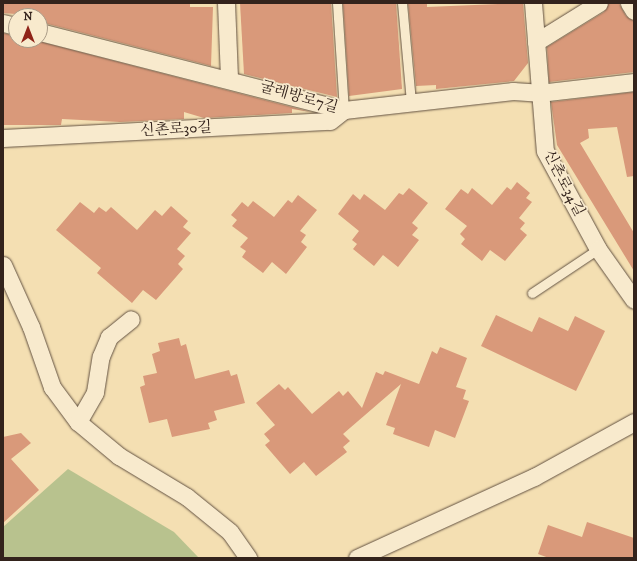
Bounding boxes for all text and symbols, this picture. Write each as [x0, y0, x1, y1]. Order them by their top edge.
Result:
north arrow [8, 8, 48, 48]
text: N [23, 10, 33, 24]
street label: 굴레방로7길 [258, 77, 340, 117]
street label: 신촌로30길 [140, 118, 212, 140]
street label: 신촌로34길 [540, 147, 588, 219]

